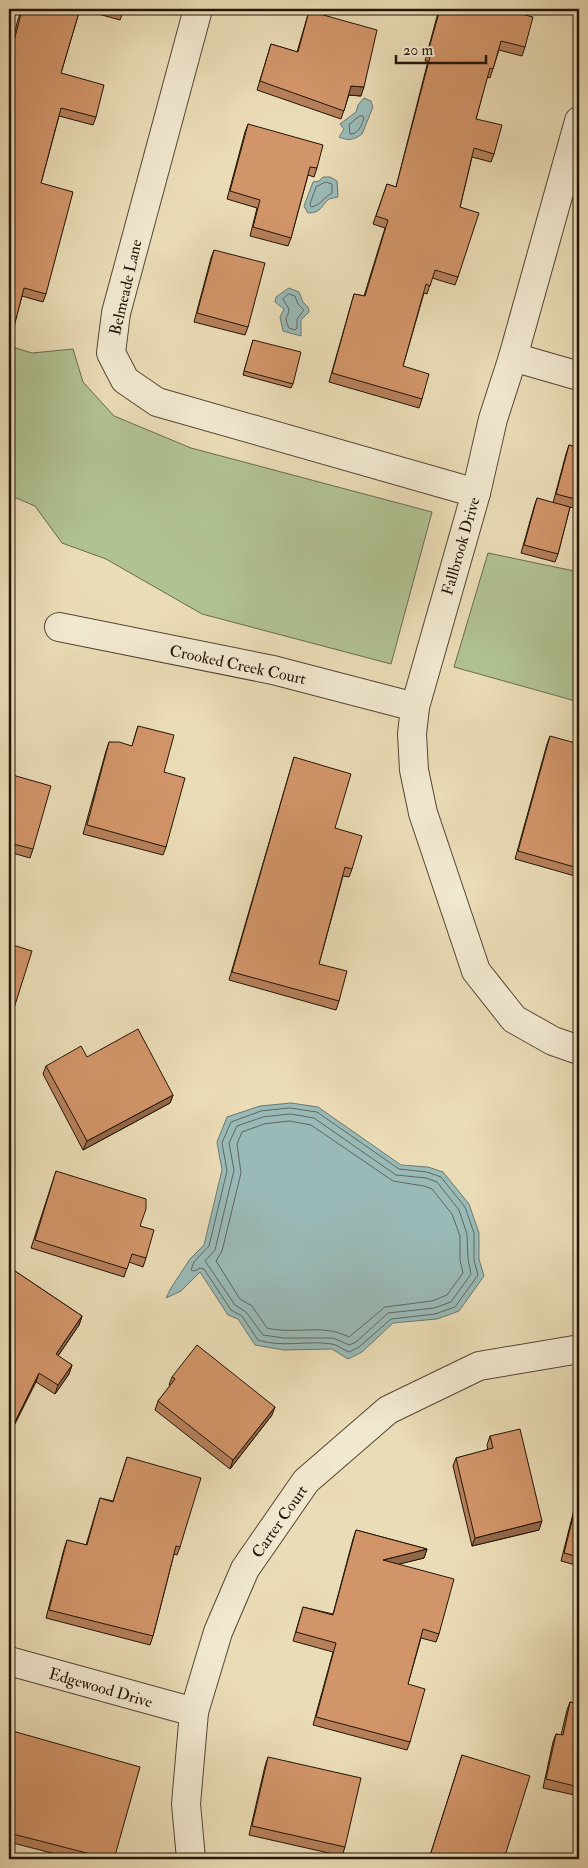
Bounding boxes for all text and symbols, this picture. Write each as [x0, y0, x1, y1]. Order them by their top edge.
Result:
scale bar [396, 32, 486, 64]
text: 20 m [403, 41, 433, 60]
street label: Belmeade Lane [105, 237, 147, 337]
street label: Fallbrook Drive [437, 495, 485, 598]
street label: Crooked Creek Court [168, 641, 308, 689]
street label: Carter Court [247, 1481, 312, 1562]
street label: Edgewood Drive [47, 1664, 155, 1712]

